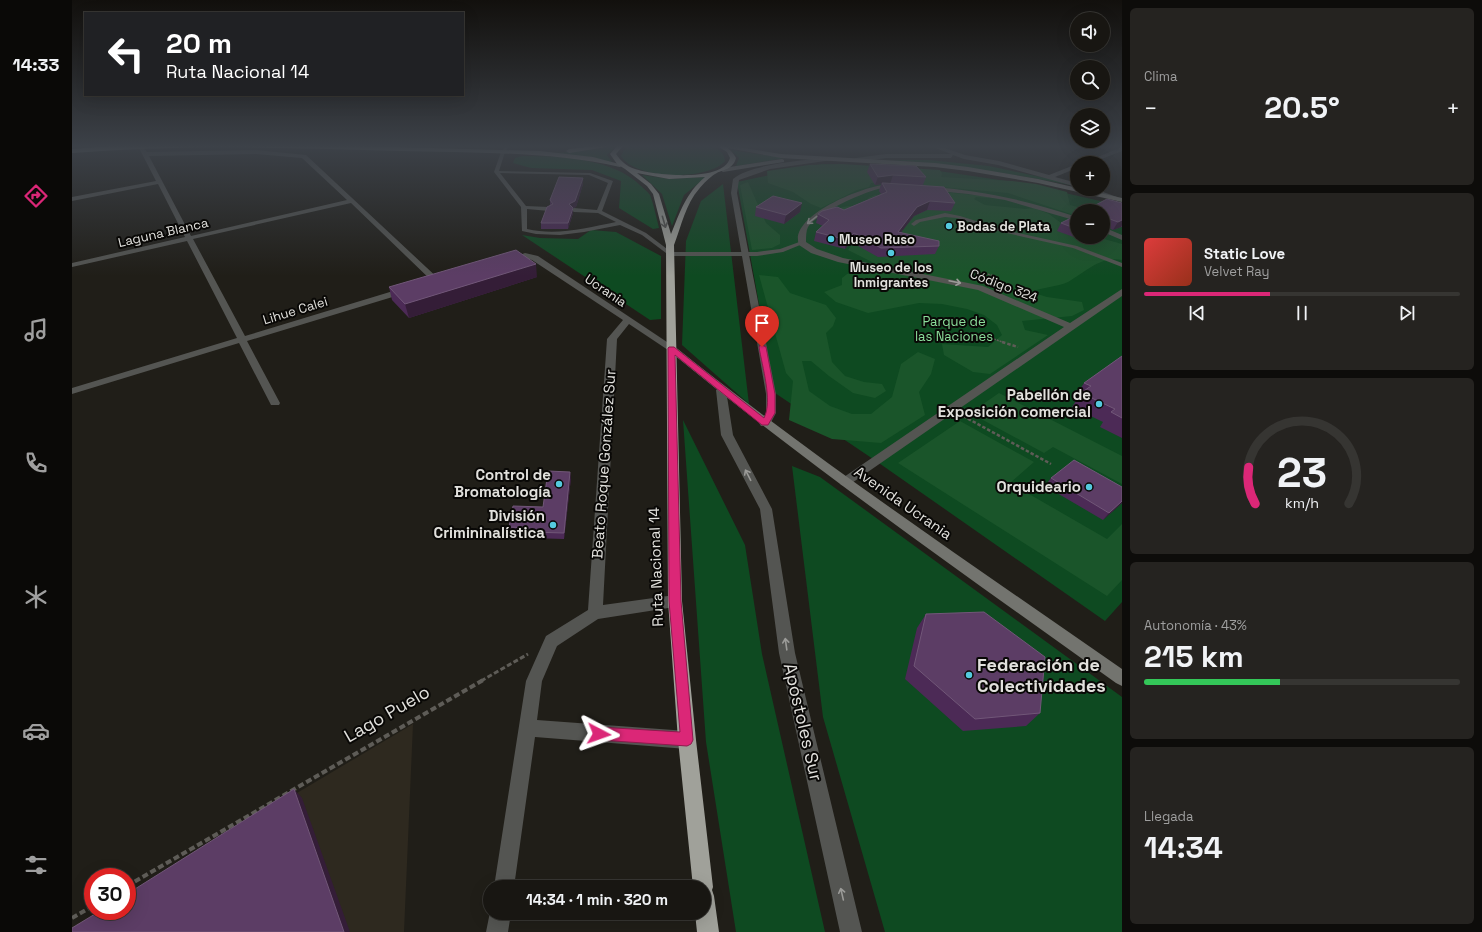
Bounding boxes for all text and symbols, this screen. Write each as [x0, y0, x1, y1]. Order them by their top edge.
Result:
map controls [1070, 12, 1110, 244]
button: sound [1070, 12, 1110, 52]
text: 20 m [166, 25, 232, 61]
icon: left [100, 28, 152, 80]
text: 14:33 [13, 53, 59, 76]
text: Ruta Nacional 14 [166, 60, 309, 83]
button: search [1070, 60, 1110, 100]
text: Clima [1144, 68, 1177, 85]
text: 20.5° [1264, 88, 1340, 127]
text: − [1144, 94, 1158, 122]
text: + [1446, 94, 1460, 122]
button: layers [1070, 108, 1110, 148]
button: + [1070, 156, 1110, 196]
icon: directions [22, 182, 50, 210]
button: − [1070, 204, 1110, 244]
street label: Laguna Blanca [116, 214, 210, 251]
one-way arrow [661, 216, 668, 229]
one-way arrow [807, 216, 818, 224]
place label: Bodas de Plata [957, 218, 1051, 235]
marker: Bodas de Plata [944, 221, 954, 231]
place label: Museo Ruso [839, 231, 915, 248]
marker: Museo Ruso [826, 234, 836, 244]
text: Static Love [1204, 244, 1285, 263]
marker: Museo de los Inmigrantes [886, 248, 896, 258]
place label: Museo de los Inmigrantes [850, 259, 932, 291]
text: Velvet Ray [1204, 263, 1269, 280]
street label: Código 324 [968, 265, 1040, 306]
street label: Ucrania [581, 270, 630, 311]
one-way arrow [948, 279, 961, 287]
street label: Lihue Calei [261, 293, 330, 328]
icon: previous [1186, 302, 1208, 324]
icon: pause [1291, 302, 1313, 324]
icon: next [1396, 302, 1418, 324]
pin [745, 306, 779, 347]
icon: arrive [751, 312, 773, 334]
park label: Parque de las Naciones [915, 313, 993, 345]
icon: music [22, 316, 50, 344]
street label: Beato Roque González Sur [587, 368, 620, 559]
place label: Pabellón de Exposición comercial [938, 385, 1091, 421]
marker: Pabellón de Exposición comercial [1094, 399, 1104, 409]
text: 23 [1277, 446, 1327, 499]
icon: phone [22, 449, 50, 477]
street label: Avenida Ucrania [851, 462, 956, 544]
place label: Control de Bromatología [454, 465, 551, 501]
one-way arrow [744, 469, 751, 481]
place label: Orquideario [996, 477, 1081, 496]
marker: Control de Bromatología [554, 479, 564, 489]
marker: Orquideario [1084, 482, 1094, 492]
text: km/h [1285, 494, 1319, 512]
place label: División Crimininalística [433, 506, 545, 542]
street label: Ruta Nacional 14 [644, 507, 667, 627]
marker: División Crimininalística [548, 520, 558, 530]
icon: climate [22, 583, 50, 611]
text: Autonomía · 43% [1144, 617, 1247, 634]
text: 215 km [1144, 637, 1244, 676]
one-way arrow [782, 638, 790, 651]
place label: Federación de Colectividades [977, 653, 1106, 697]
street label: Apóstoles Sur [779, 661, 828, 783]
marker: Federación de Colectividades [964, 670, 974, 680]
street label: Lago Puelo [340, 680, 434, 747]
position arrow [578, 713, 620, 755]
icon: car [22, 717, 50, 745]
text: Llegada [1144, 808, 1193, 825]
text: 14:34 [1144, 828, 1223, 867]
icon: filters [22, 851, 50, 879]
speed limit sign: 30 [84, 868, 136, 920]
one-way arrow [838, 888, 846, 901]
text: 14:34 · 1 min · 320 m [526, 890, 668, 909]

